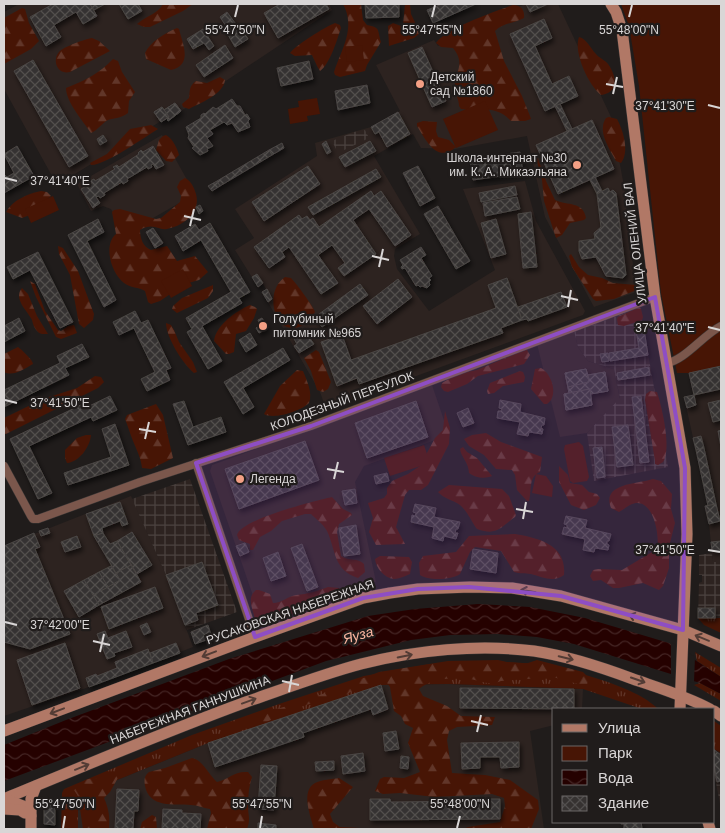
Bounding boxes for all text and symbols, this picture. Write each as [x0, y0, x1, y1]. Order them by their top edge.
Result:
text: 55°47'50"N [205, 23, 265, 37]
text: 55°47'55"N [402, 23, 462, 37]
text: 55°48'00"N [599, 23, 659, 37]
place label: Детский сад №1860 [430, 70, 493, 98]
marker: Детский сад №1860 [414, 78, 426, 90]
text: 37°41'30"E [635, 99, 695, 113]
place label: Школа-интернат №30 им. К. А. Микаэльяна [446, 151, 567, 179]
marker: Школа-интернат №30 им. К. А. Микаэльяна [571, 159, 583, 171]
text: 37°41'40"E [30, 174, 90, 188]
street label: УЛИЦА ОЛЕНИЙ ВАЛ [620, 182, 649, 305]
place label: Голубиный питомник №965 [273, 312, 362, 340]
marker: Голубиный питомник №965 [257, 320, 269, 332]
text: 37°41'40"E [635, 321, 695, 335]
street label: КОЛОДЕЗНЫЙ ПЕРЕУЛОК [268, 368, 416, 433]
text: 37°41'50"E [30, 396, 90, 410]
place label: Легенда [250, 472, 296, 486]
marker: Легенда [234, 473, 246, 485]
text: 37°41'50"E [635, 543, 695, 557]
street label: РУСАКОВСКАЯ НАБЕРЕЖНАЯ [204, 577, 376, 647]
one-way arrow [521, 585, 537, 595]
one-way arrow [629, 611, 645, 621]
text: 37°42'00"E [30, 618, 90, 632]
water label: Яуза [340, 623, 375, 647]
one-way arrow [695, 633, 710, 642]
one-way arrow [202, 650, 218, 659]
one-way arrow [396, 650, 412, 660]
one-way arrow [558, 654, 574, 663]
street label: НАБЕРЕЖНАЯ ГАННУШКИНА [108, 673, 272, 747]
one-way arrow [630, 676, 645, 685]
one-way arrow [241, 696, 256, 705]
one-way arrow [50, 707, 65, 716]
legend [552, 708, 715, 823]
text: Улица [598, 719, 641, 736]
text: Парк [598, 744, 632, 761]
one-way arrow [73, 762, 89, 771]
text: Вода [598, 769, 634, 786]
text: Здание [598, 794, 649, 811]
text: 55°47'50"N [35, 797, 95, 811]
text: 55°47'55"N [232, 797, 292, 811]
text: 55°48'00"N [430, 797, 490, 811]

